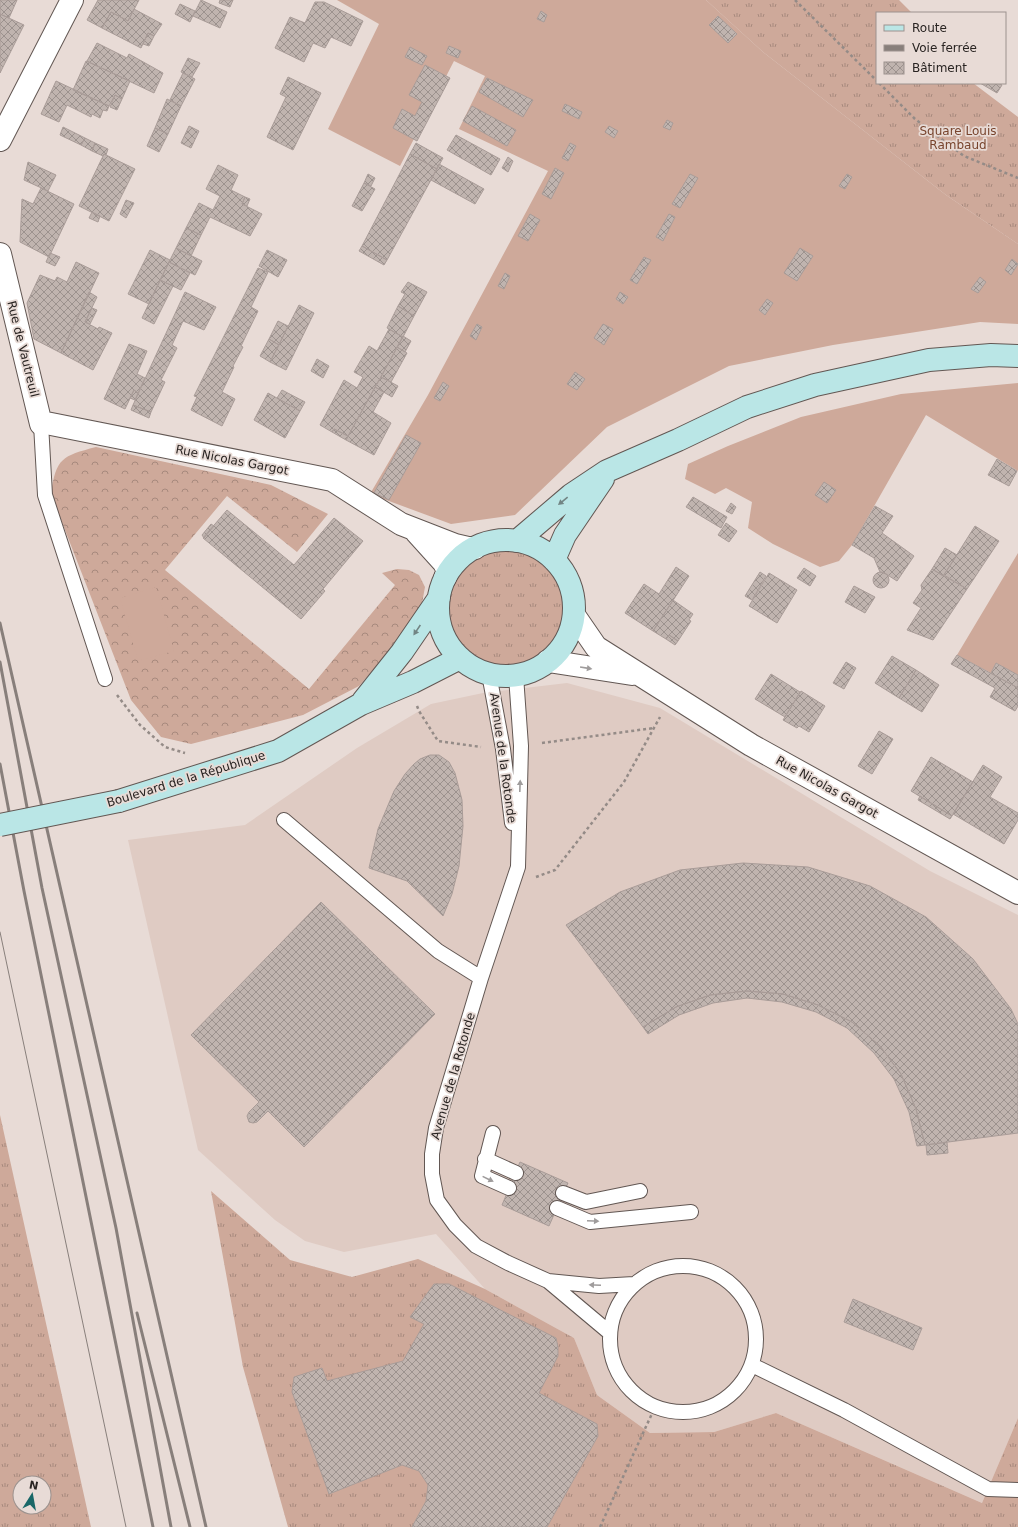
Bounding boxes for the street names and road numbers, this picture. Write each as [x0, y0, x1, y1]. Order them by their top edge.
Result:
street label: Rue de Vautreuil [4, 299, 42, 399]
street label: Rue Nicolas Gargot [174, 442, 290, 478]
street label: Avenue de la Rotonde [487, 692, 519, 824]
street label: Boulevard de la République [105, 748, 267, 810]
street label: Rue Nicolas Gargot [773, 753, 881, 821]
street label: Avenue de la Rotonde [428, 1011, 478, 1141]

